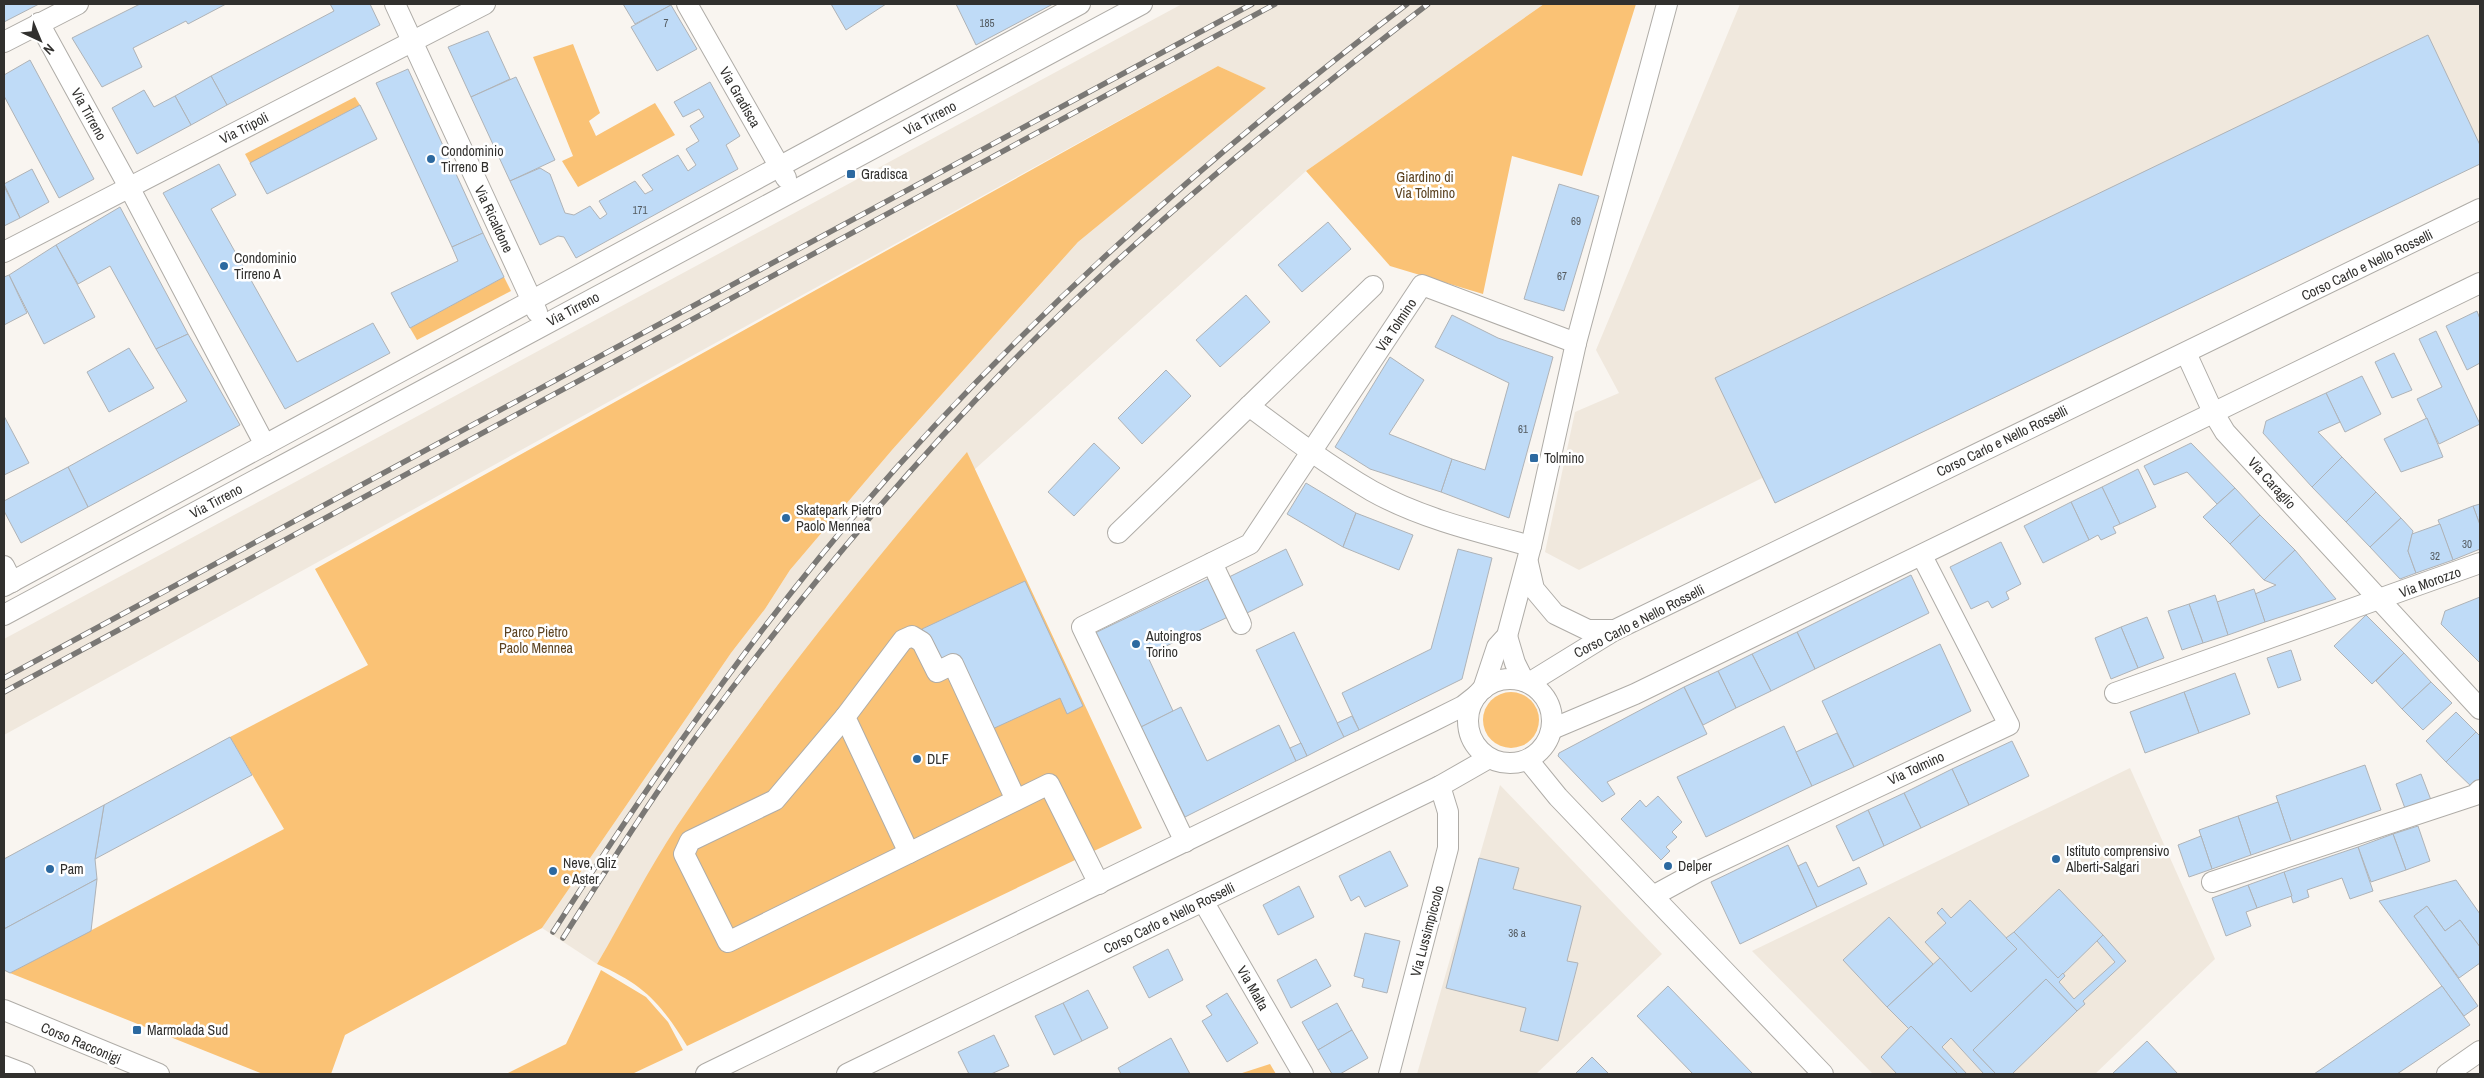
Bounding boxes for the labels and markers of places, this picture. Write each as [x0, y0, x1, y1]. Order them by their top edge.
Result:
place label: Condominio Tirreno B [441, 142, 504, 176]
marker: Condominio Tirreno B [425, 153, 437, 165]
place label: Gradisca [861, 165, 908, 183]
marker: Gradisca [845, 168, 857, 180]
place label: Condominio Tirreno A [234, 249, 297, 283]
marker: Condominio Tirreno A [218, 260, 230, 272]
place label: Tolmino [1544, 449, 1584, 467]
marker: Tolmino [1528, 452, 1540, 464]
place label: Skatepark Pietro Paolo Mennea [796, 501, 882, 535]
marker: Skatepark Pietro Paolo Mennea [780, 512, 792, 524]
place label: Autoingros Torino [1145, 627, 1202, 661]
marker: Autoingros Torino [1130, 638, 1142, 650]
place label: DLF [927, 750, 949, 768]
marker: DLF [911, 753, 923, 765]
place label: Istituto comprensivo Alberti-Salgari [2065, 842, 2169, 876]
marker: Istituto comprensivo Alberti-Salgari [2050, 853, 2062, 865]
place label: Neve, Gliz e Aster [563, 854, 617, 888]
place label: Delper [1678, 857, 1712, 875]
place label: Pam [60, 860, 84, 878]
marker: Delper [1662, 860, 1674, 872]
marker: Pam [44, 863, 56, 875]
marker: Neve, Gliz e Aster [547, 865, 559, 877]
place label: Marmolada Sud [147, 1021, 228, 1039]
marker: Marmolada Sud [131, 1024, 143, 1036]

